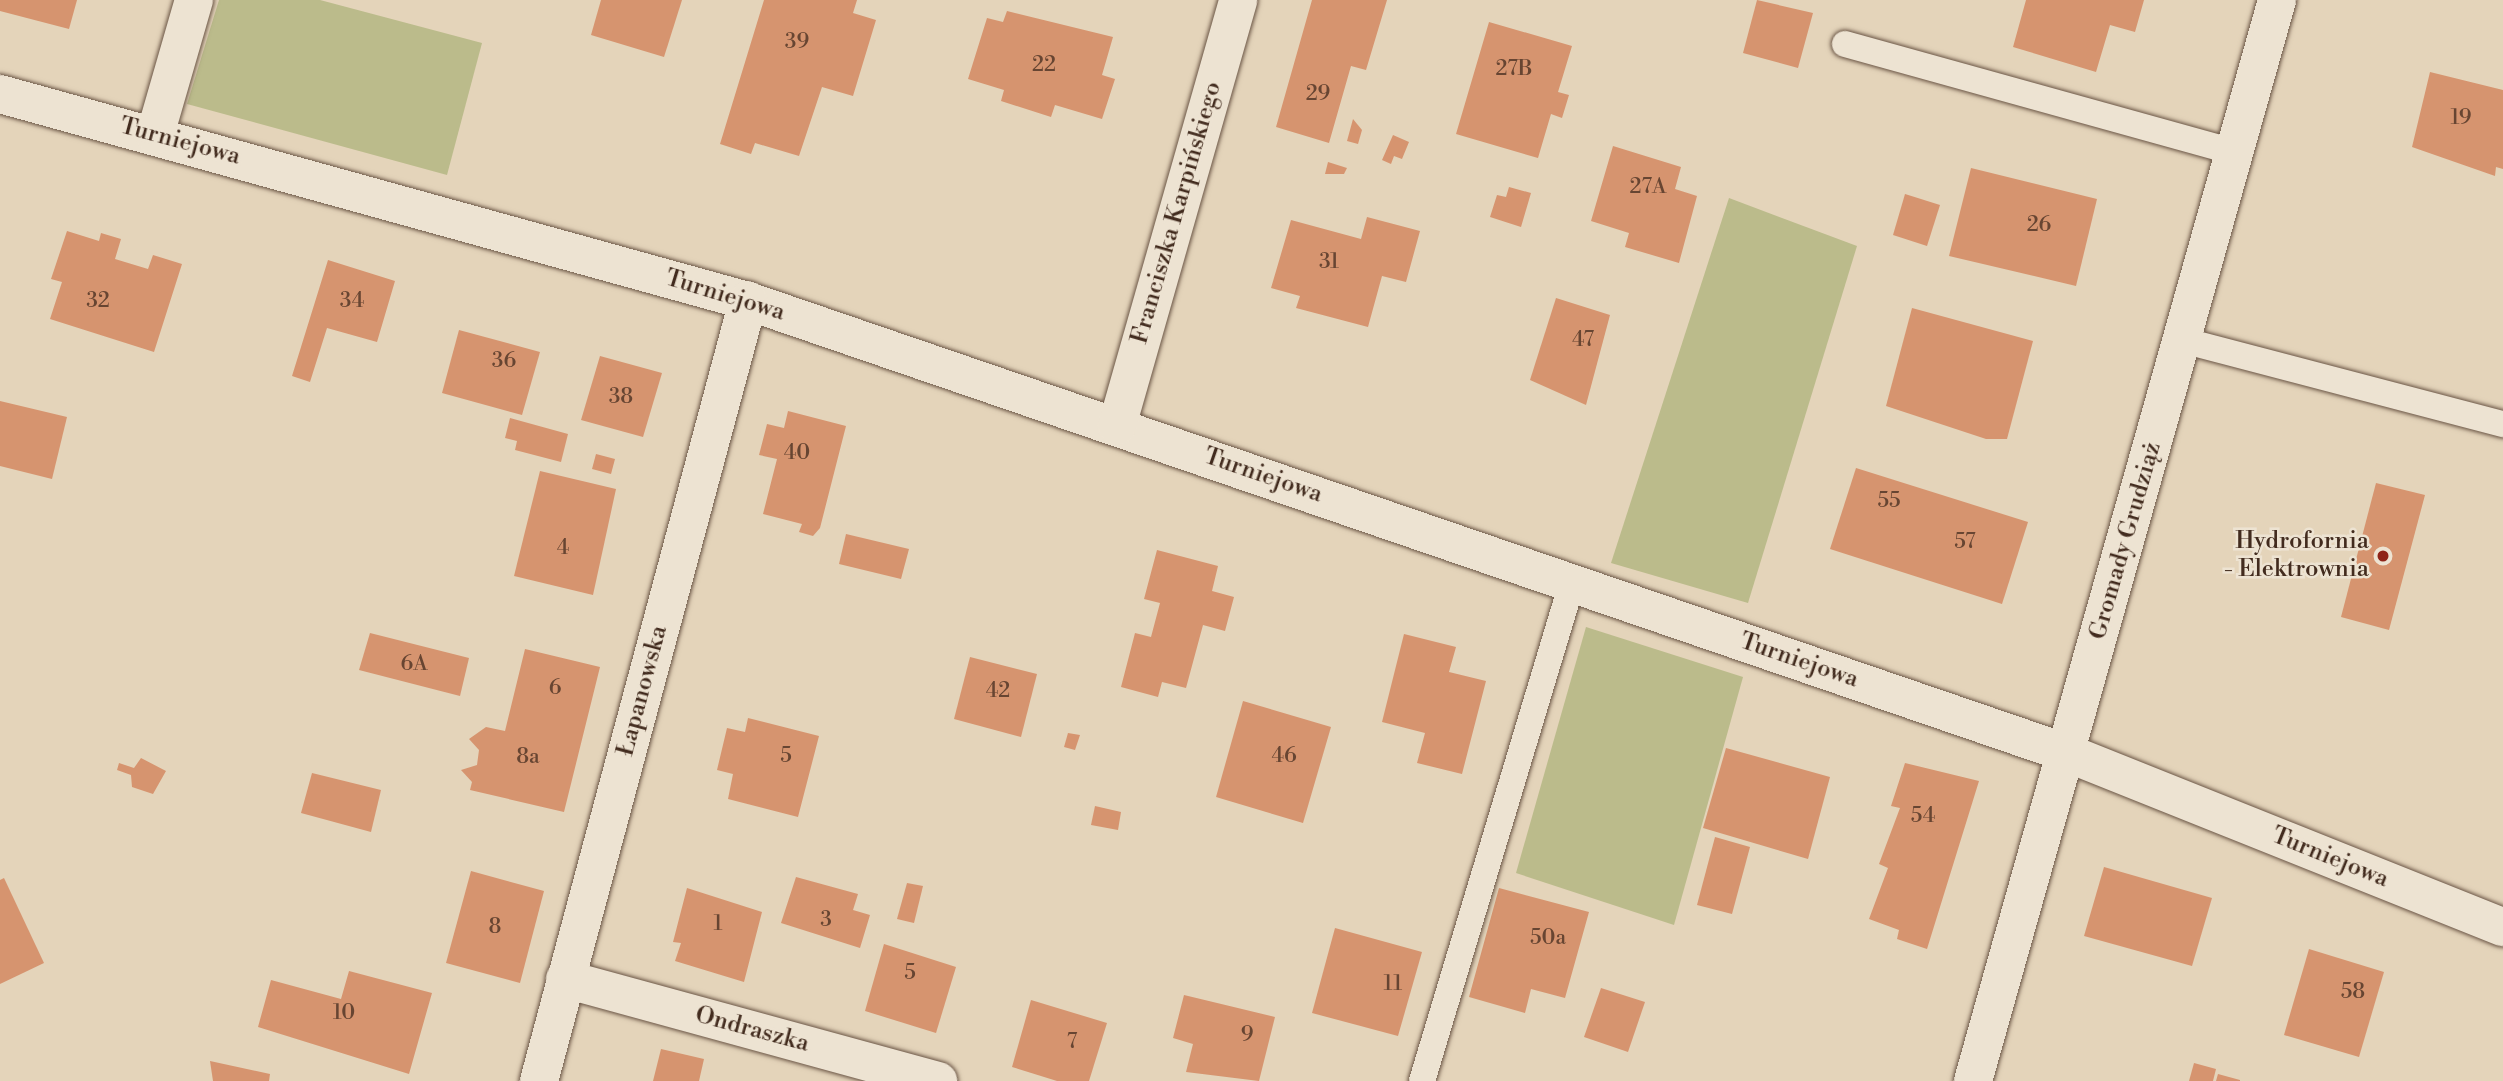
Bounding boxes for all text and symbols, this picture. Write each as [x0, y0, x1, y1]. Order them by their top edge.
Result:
house number: 39 [785, 29, 809, 55]
house number: 22 [1032, 52, 1056, 78]
house number: 27B [1495, 56, 1533, 82]
street label: Franciszka Karpińskiego [1126, 79, 1228, 347]
house number: 29 [1306, 81, 1330, 107]
house number: 19 [2450, 105, 2472, 131]
street label: Turniejowa [117, 112, 243, 172]
house number: 27A [1630, 174, 1666, 200]
house number: 26 [2027, 212, 2051, 238]
house number: 31 [1319, 249, 1339, 275]
street label: Turniejowa [662, 264, 788, 328]
house number: 32 [86, 288, 110, 314]
house number: 34 [340, 288, 364, 314]
house number: 47 [1572, 327, 1594, 353]
house number: 36 [492, 348, 516, 374]
house number: 38 [609, 384, 633, 410]
street label: Gromady Grudziąż [2084, 439, 2168, 643]
house number: 40 [784, 440, 810, 466]
street label: Turniejowa [1200, 442, 1326, 510]
house number: 55 [1877, 488, 1901, 514]
place label: Hydrofornia - Elektrownia [2224, 528, 2369, 584]
house number: 57 [1954, 529, 1976, 555]
house number: 4 [557, 535, 569, 561]
marker: Hydrofornia - Elektrownia [2375, 548, 2391, 564]
street label: Łapanowska [612, 622, 674, 760]
street label: Turniejowa [1736, 627, 1862, 695]
house number: 6A [400, 651, 428, 677]
house number: 6 [549, 675, 561, 701]
house number: 42 [986, 678, 1010, 704]
house number: 5 [780, 743, 792, 769]
house number: 46 [1271, 743, 1297, 769]
house number: 8a [516, 744, 540, 770]
house number: 54 [1911, 803, 1935, 829]
street label: Turniejowa [2267, 822, 2393, 894]
house number: 3 [820, 907, 832, 933]
house number: 1 [713, 911, 723, 937]
house number: 8 [489, 914, 501, 940]
house number: 50a [1530, 925, 1566, 951]
house number: 5 [904, 960, 916, 986]
house number: 11 [1384, 971, 1402, 997]
house number: 58 [2341, 979, 2365, 1005]
house number: 10 [333, 1000, 355, 1026]
street label: Ondraszka [692, 1001, 812, 1059]
house number: 9 [1241, 1022, 1253, 1048]
house number: 7 [1067, 1029, 1077, 1055]

